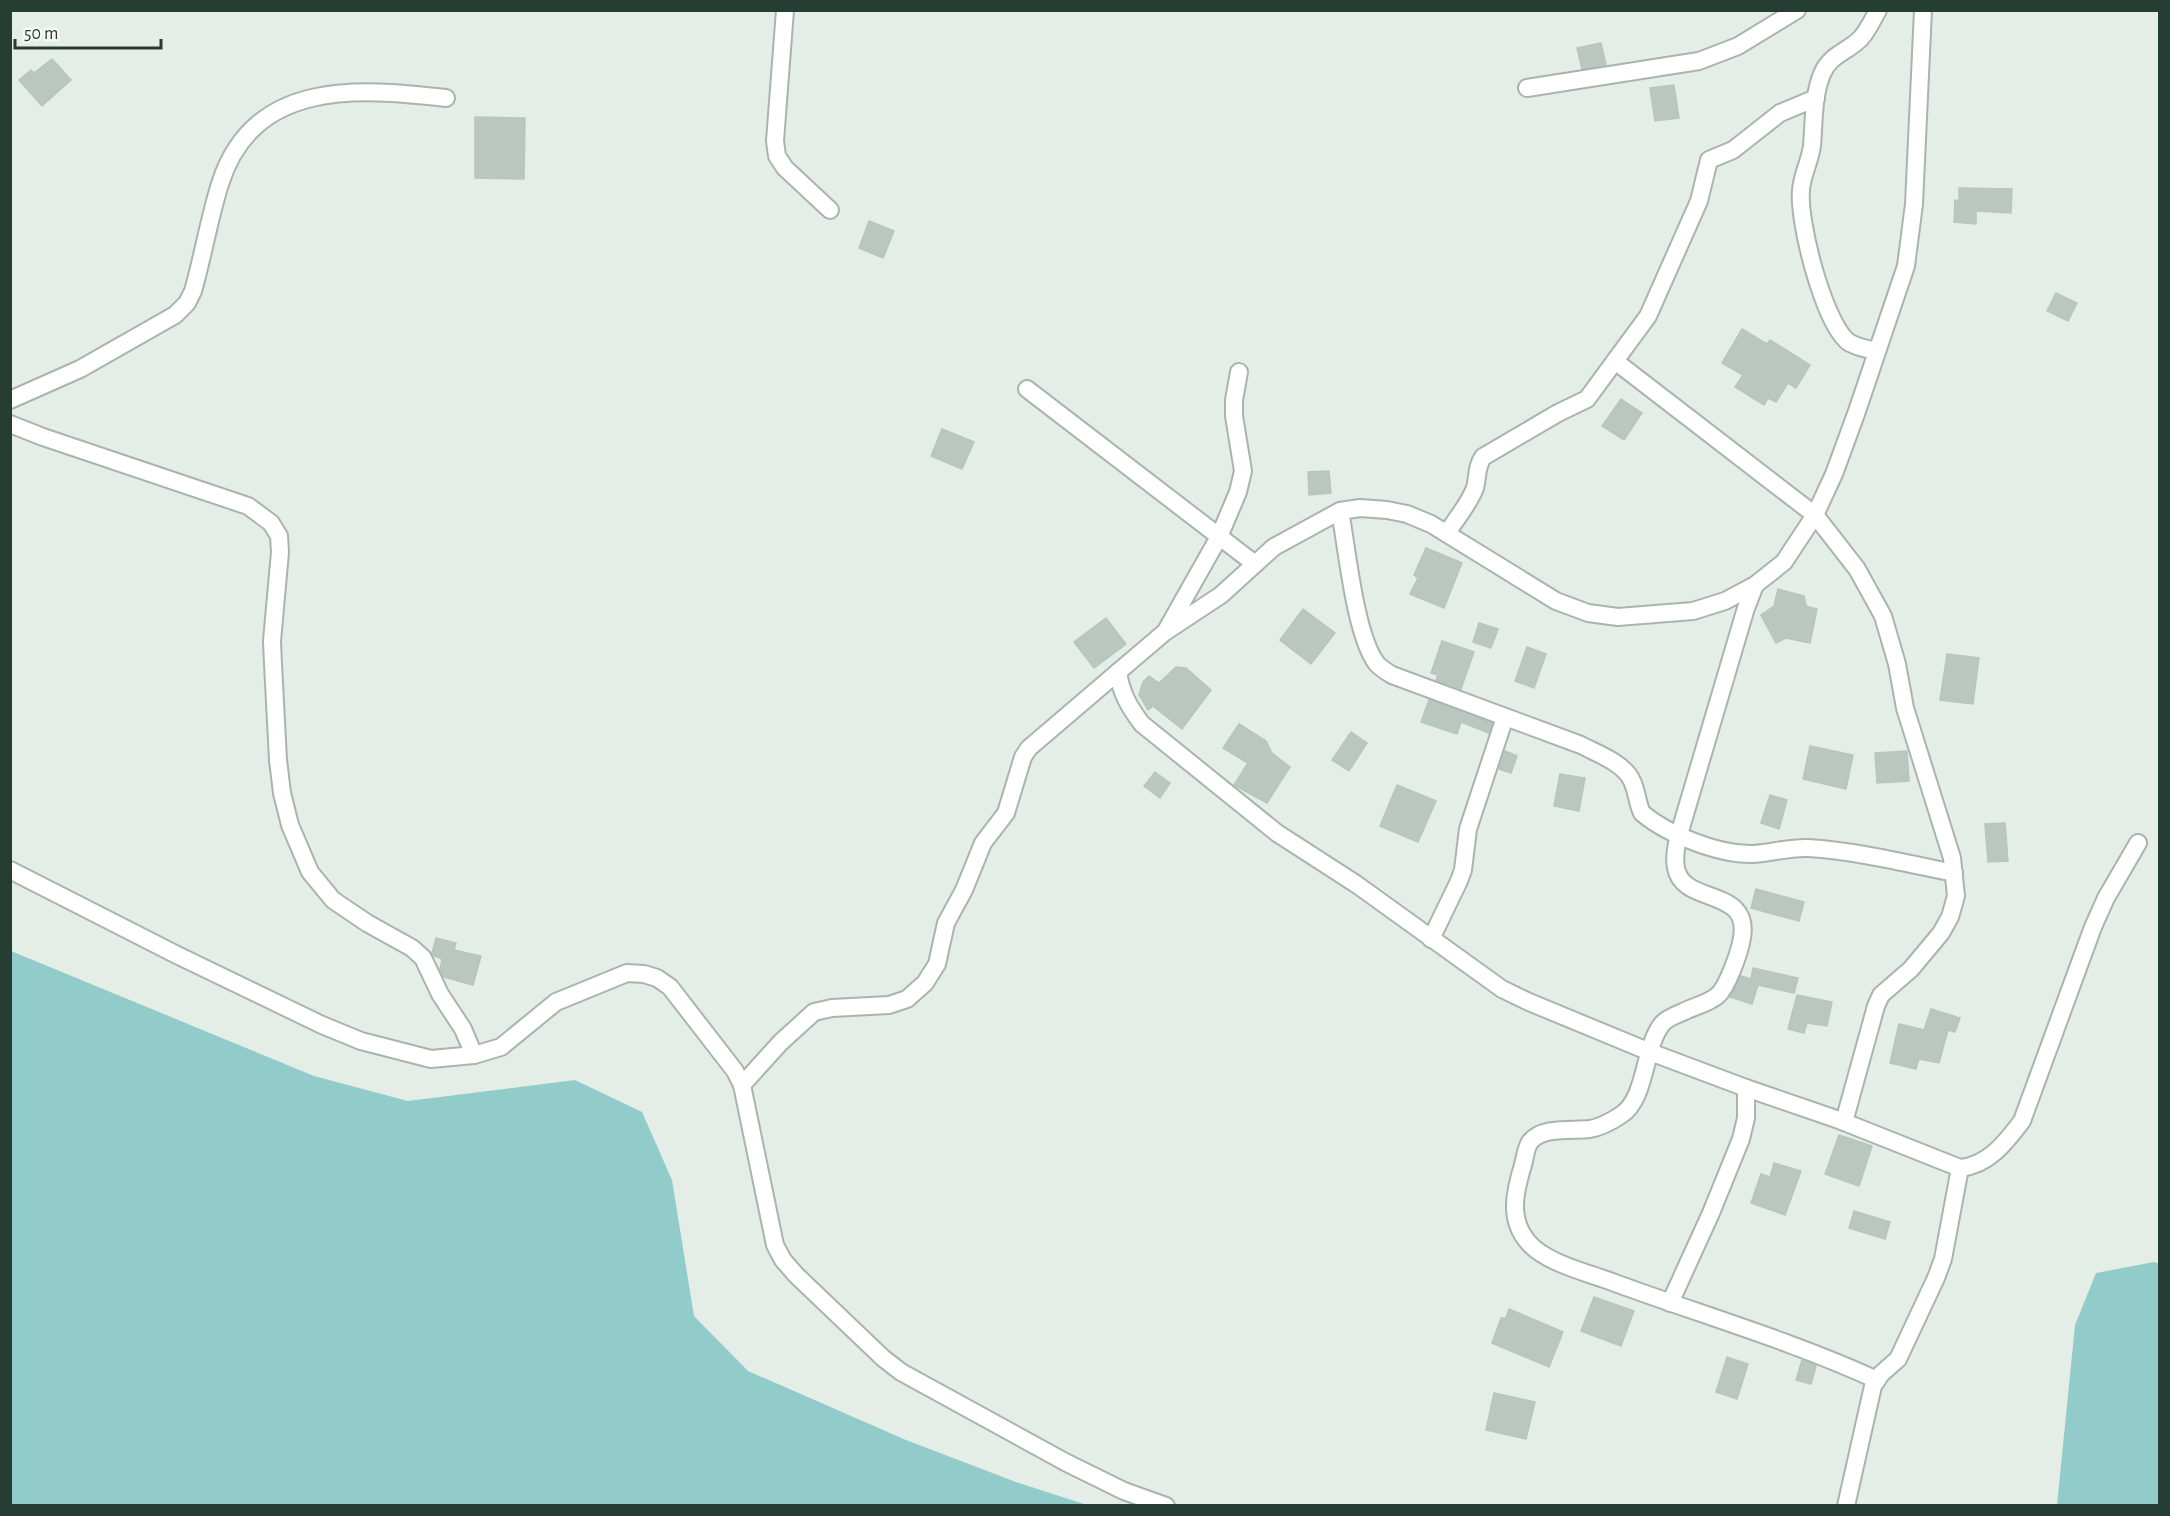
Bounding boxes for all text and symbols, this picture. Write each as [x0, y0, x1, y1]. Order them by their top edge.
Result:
scale bar [15, 12, 160, 50]
text: 50 m [24, 25, 58, 43]

